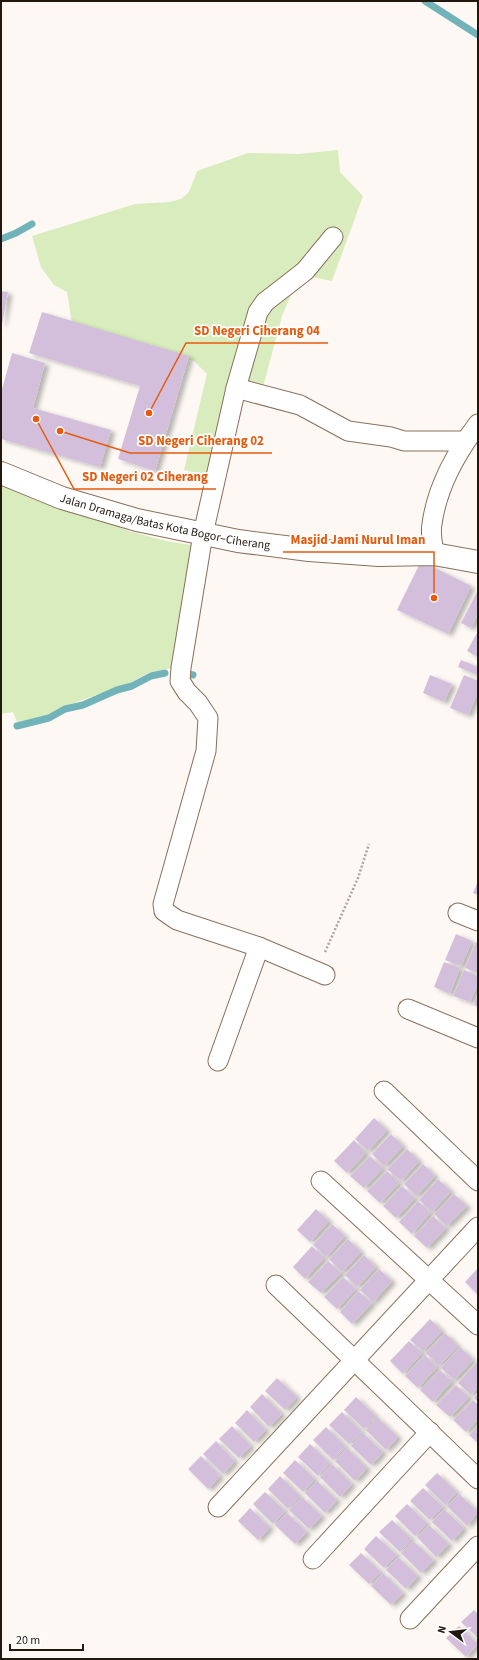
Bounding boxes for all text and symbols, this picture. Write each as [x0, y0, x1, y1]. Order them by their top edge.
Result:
callout: SD Negeri Ciherang 04 [186, 318, 328, 343]
text: SD Negeri Ciherang 04 [194, 322, 320, 340]
callout: SD Negeri Ciherang 02 [130, 428, 272, 453]
text: SD Negeri Ciherang 02 [138, 432, 264, 450]
callout: SD Negeri 02 Ciherang [74, 464, 216, 489]
text: SD Negeri 02 Ciherang [82, 468, 208, 486]
street label: Jalan Dramaga/Batas Kota Bogor–Ciherang [58, 490, 271, 554]
callout: Masjid Jami Nurul Iman [283, 527, 434, 552]
text: Masjid Jami Nurul Iman [291, 531, 425, 549]
north arrow [431, 1612, 471, 1652]
text: N [434, 1624, 450, 1635]
scale bar [10, 1626, 83, 1652]
text: 20 m [16, 1632, 40, 1649]

